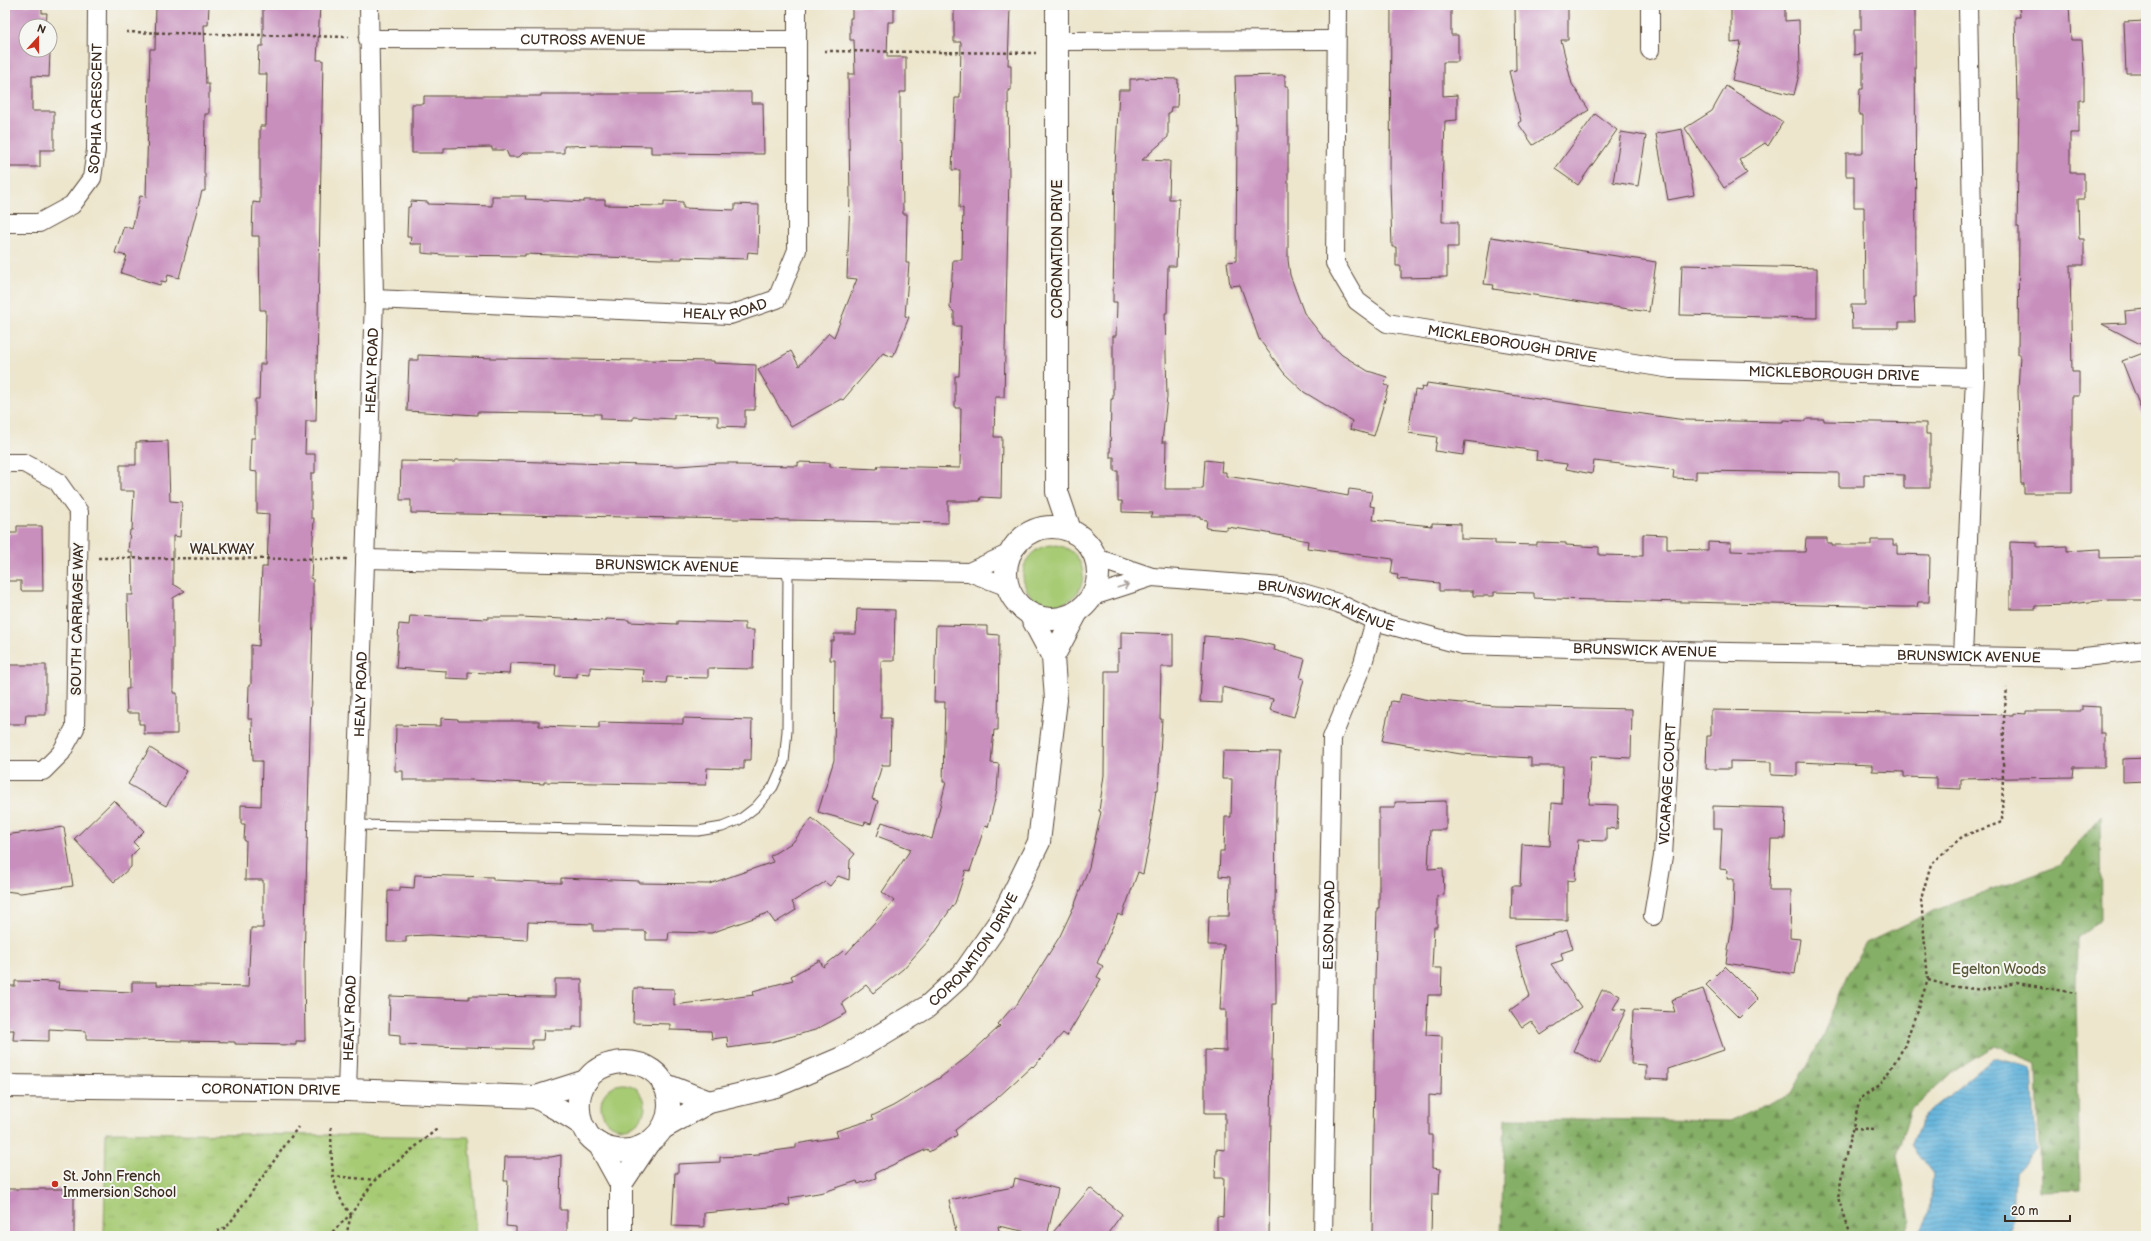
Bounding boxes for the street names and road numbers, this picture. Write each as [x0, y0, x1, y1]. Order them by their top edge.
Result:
street label: CUTROSS AVENUE [520, 31, 646, 49]
street label: SOPHIA CRESCENT [85, 42, 106, 175]
street label: CORONATION DRIVE [1049, 180, 1066, 319]
street label: HEALY ROAD [682, 295, 769, 324]
street label: MICKLEBOROUGH DRIVE [1426, 322, 1598, 366]
street label: HEALY ROAD [362, 327, 382, 414]
street label: MICKLEBOROUGH DRIVE [1749, 363, 1920, 385]
street label: WALKWAY [190, 541, 255, 558]
street label: SOUTH CARRIAGE WAY [68, 542, 87, 696]
street label: BRUNSWICK AVENUE [595, 556, 739, 576]
street label: BRUNSWICK AVENUE [1257, 577, 1396, 635]
street label: BRUNSWICK AVENUE [1573, 640, 1717, 661]
street label: BRUNSWICK AVENUE [1897, 647, 2041, 666]
street label: HEALY ROAD [351, 651, 371, 737]
street label: VICARAGE COURT [1656, 722, 1680, 846]
street label: ELSON ROAD [1320, 880, 1338, 970]
street label: CORONATION DRIVE [925, 890, 1022, 1010]
street label: HEALY ROAD [340, 975, 360, 1061]
street label: CORONATION DRIVE [201, 1080, 341, 1099]

